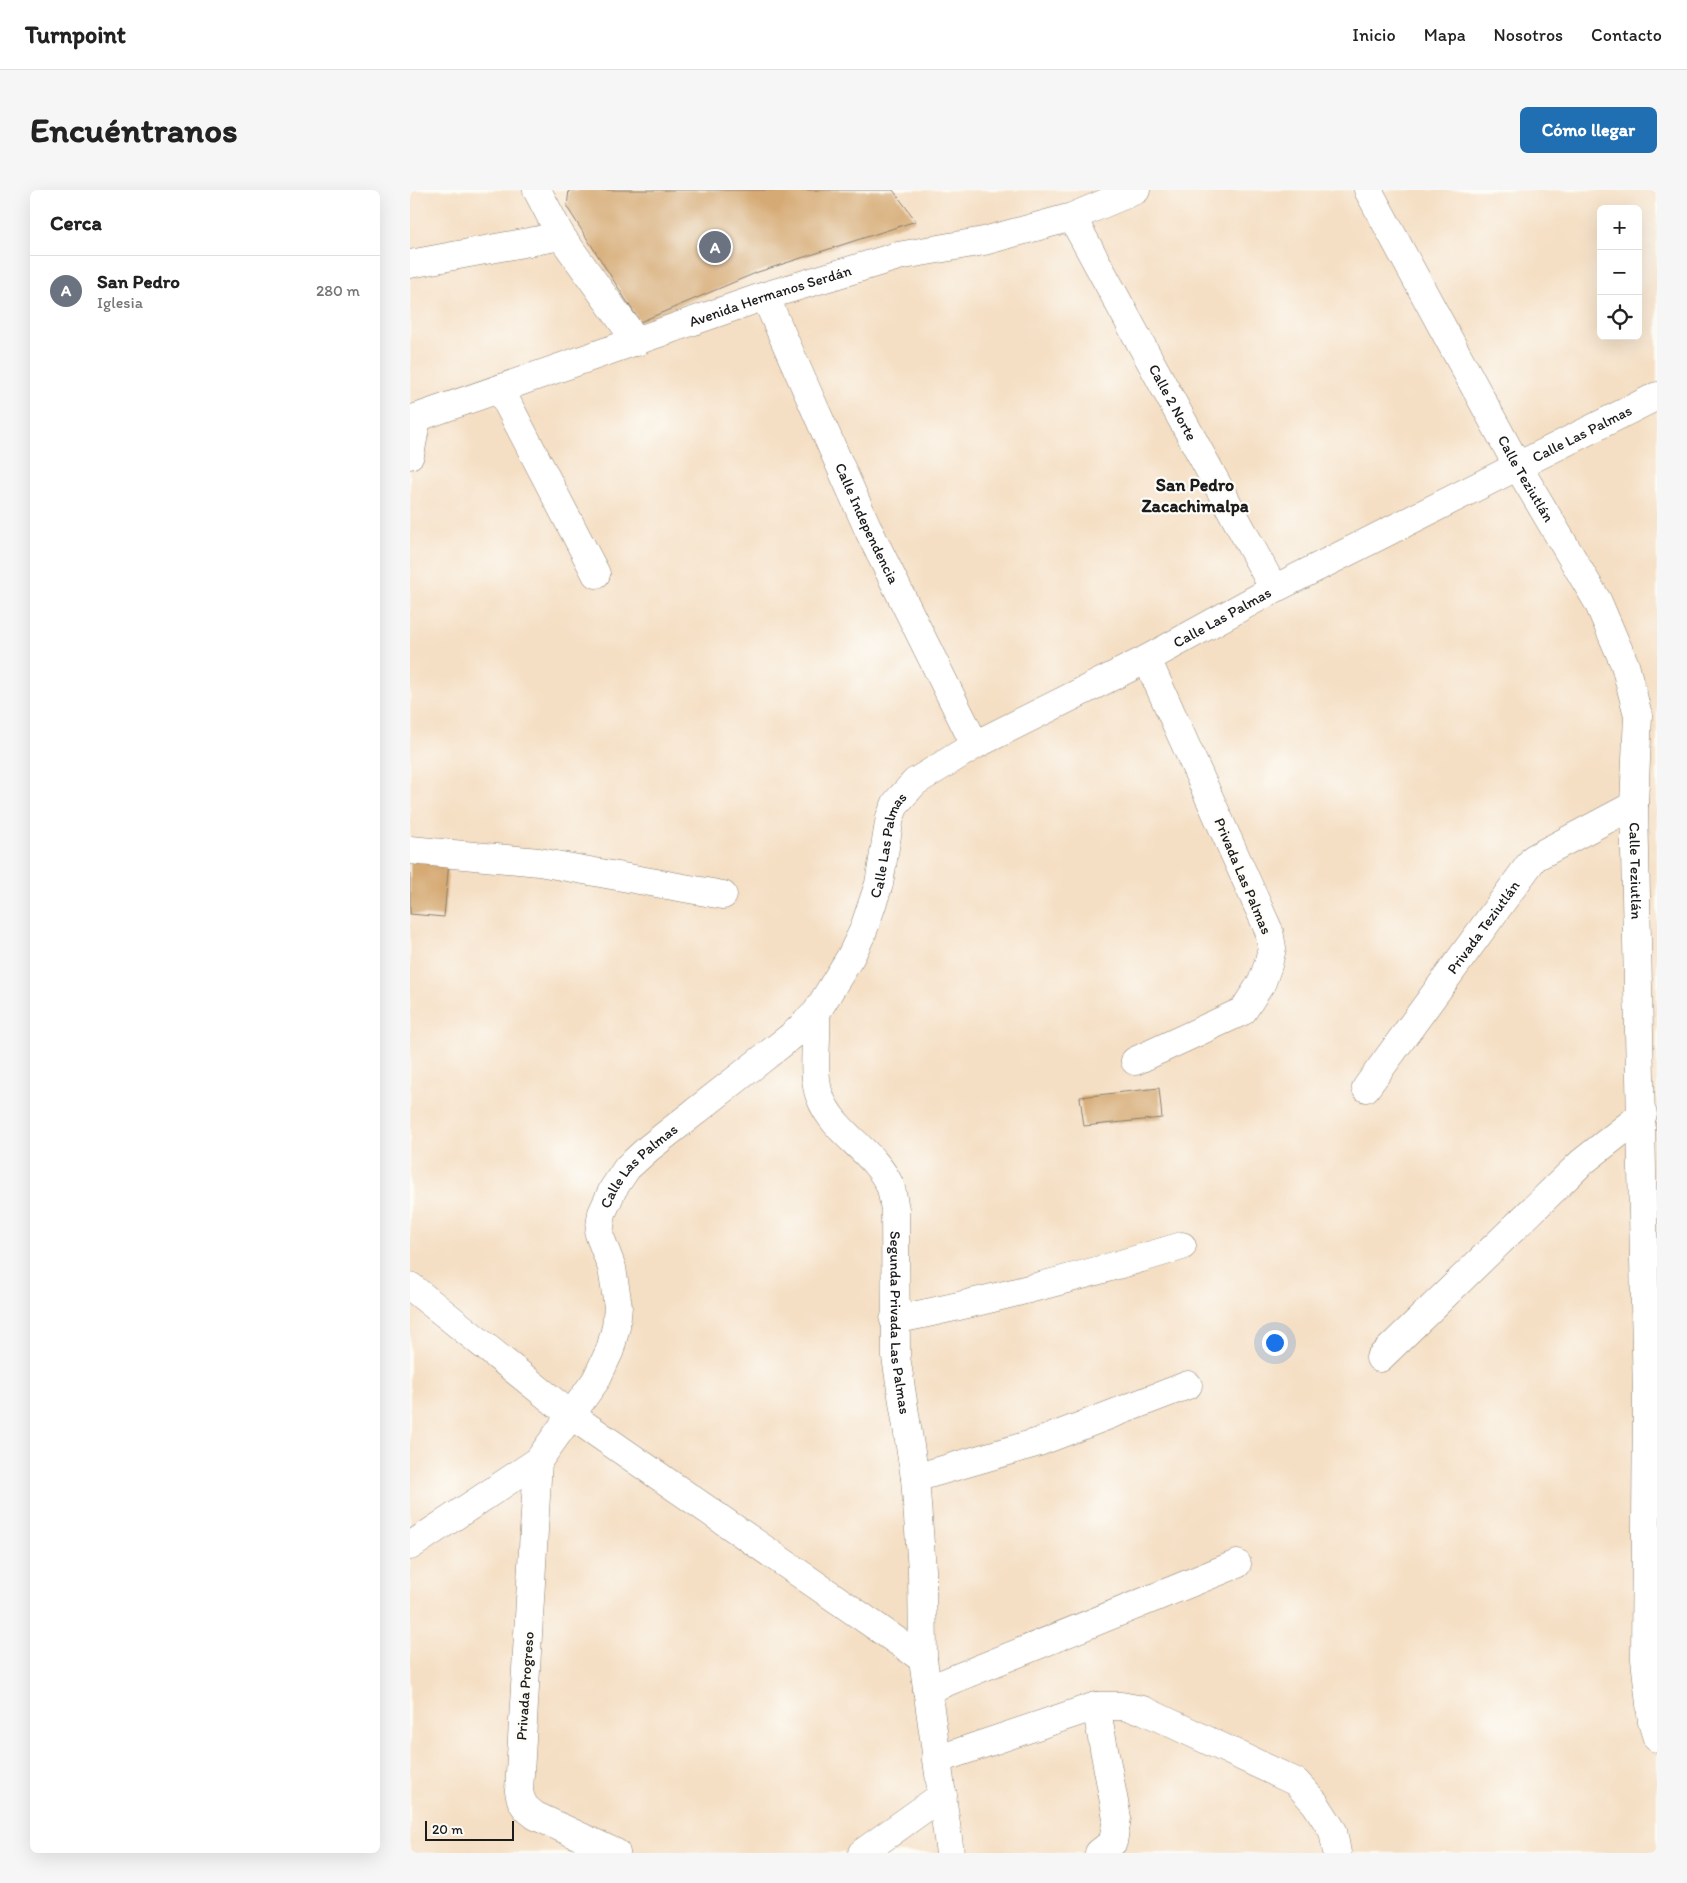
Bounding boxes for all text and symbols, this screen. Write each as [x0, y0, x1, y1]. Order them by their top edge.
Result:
text: Turnpoint [25, 20, 126, 49]
text: Inicio [1352, 24, 1396, 46]
text: Mapa [1424, 24, 1466, 46]
text: Nosotros [1494, 24, 1563, 46]
text: Contacto [1591, 24, 1662, 46]
button: Cómo llegar [1520, 107, 1657, 153]
text: Encuéntranos [30, 109, 238, 151]
map controls [1597, 205, 1642, 340]
button: + [1597, 205, 1642, 250]
text: Cerca [50, 210, 102, 235]
pin: A [699, 228, 731, 266]
button: − [1597, 250, 1642, 295]
street label: Avenida Hermanos Serdán [687, 261, 854, 331]
text: San Pedro [97, 270, 180, 293]
text: A [61, 281, 71, 300]
text: 280 m [316, 281, 360, 300]
text: Iglesia [97, 293, 143, 312]
button: locate [1597, 295, 1642, 340]
street label: Calle 2 Norte [1145, 361, 1201, 444]
street label: Calle Las Palmas [1529, 401, 1635, 466]
street label: Calle Teziutlán [1494, 432, 1558, 526]
street label: Calle Independencia [831, 460, 903, 587]
district label: San Pedro Zacachimalpa [1141, 474, 1249, 517]
street label: Calle Las Palmas [1170, 583, 1275, 652]
street label: Calle Las Palmas [866, 788, 911, 901]
street label: Privada Las Palmas [1210, 815, 1276, 937]
street label: Calle Teziutlán [1625, 822, 1646, 920]
street label: Privada Teziutlán [1443, 877, 1524, 978]
street label: Calle Las Palmas [596, 1120, 681, 1211]
street label: Segunda Privada Las Palmas [886, 1231, 914, 1416]
your location [1262, 1330, 1288, 1356]
street label: Privada Progreso [512, 1631, 538, 1741]
scale bar [425, 1818, 514, 1841]
text: 20 m [432, 1821, 463, 1838]

